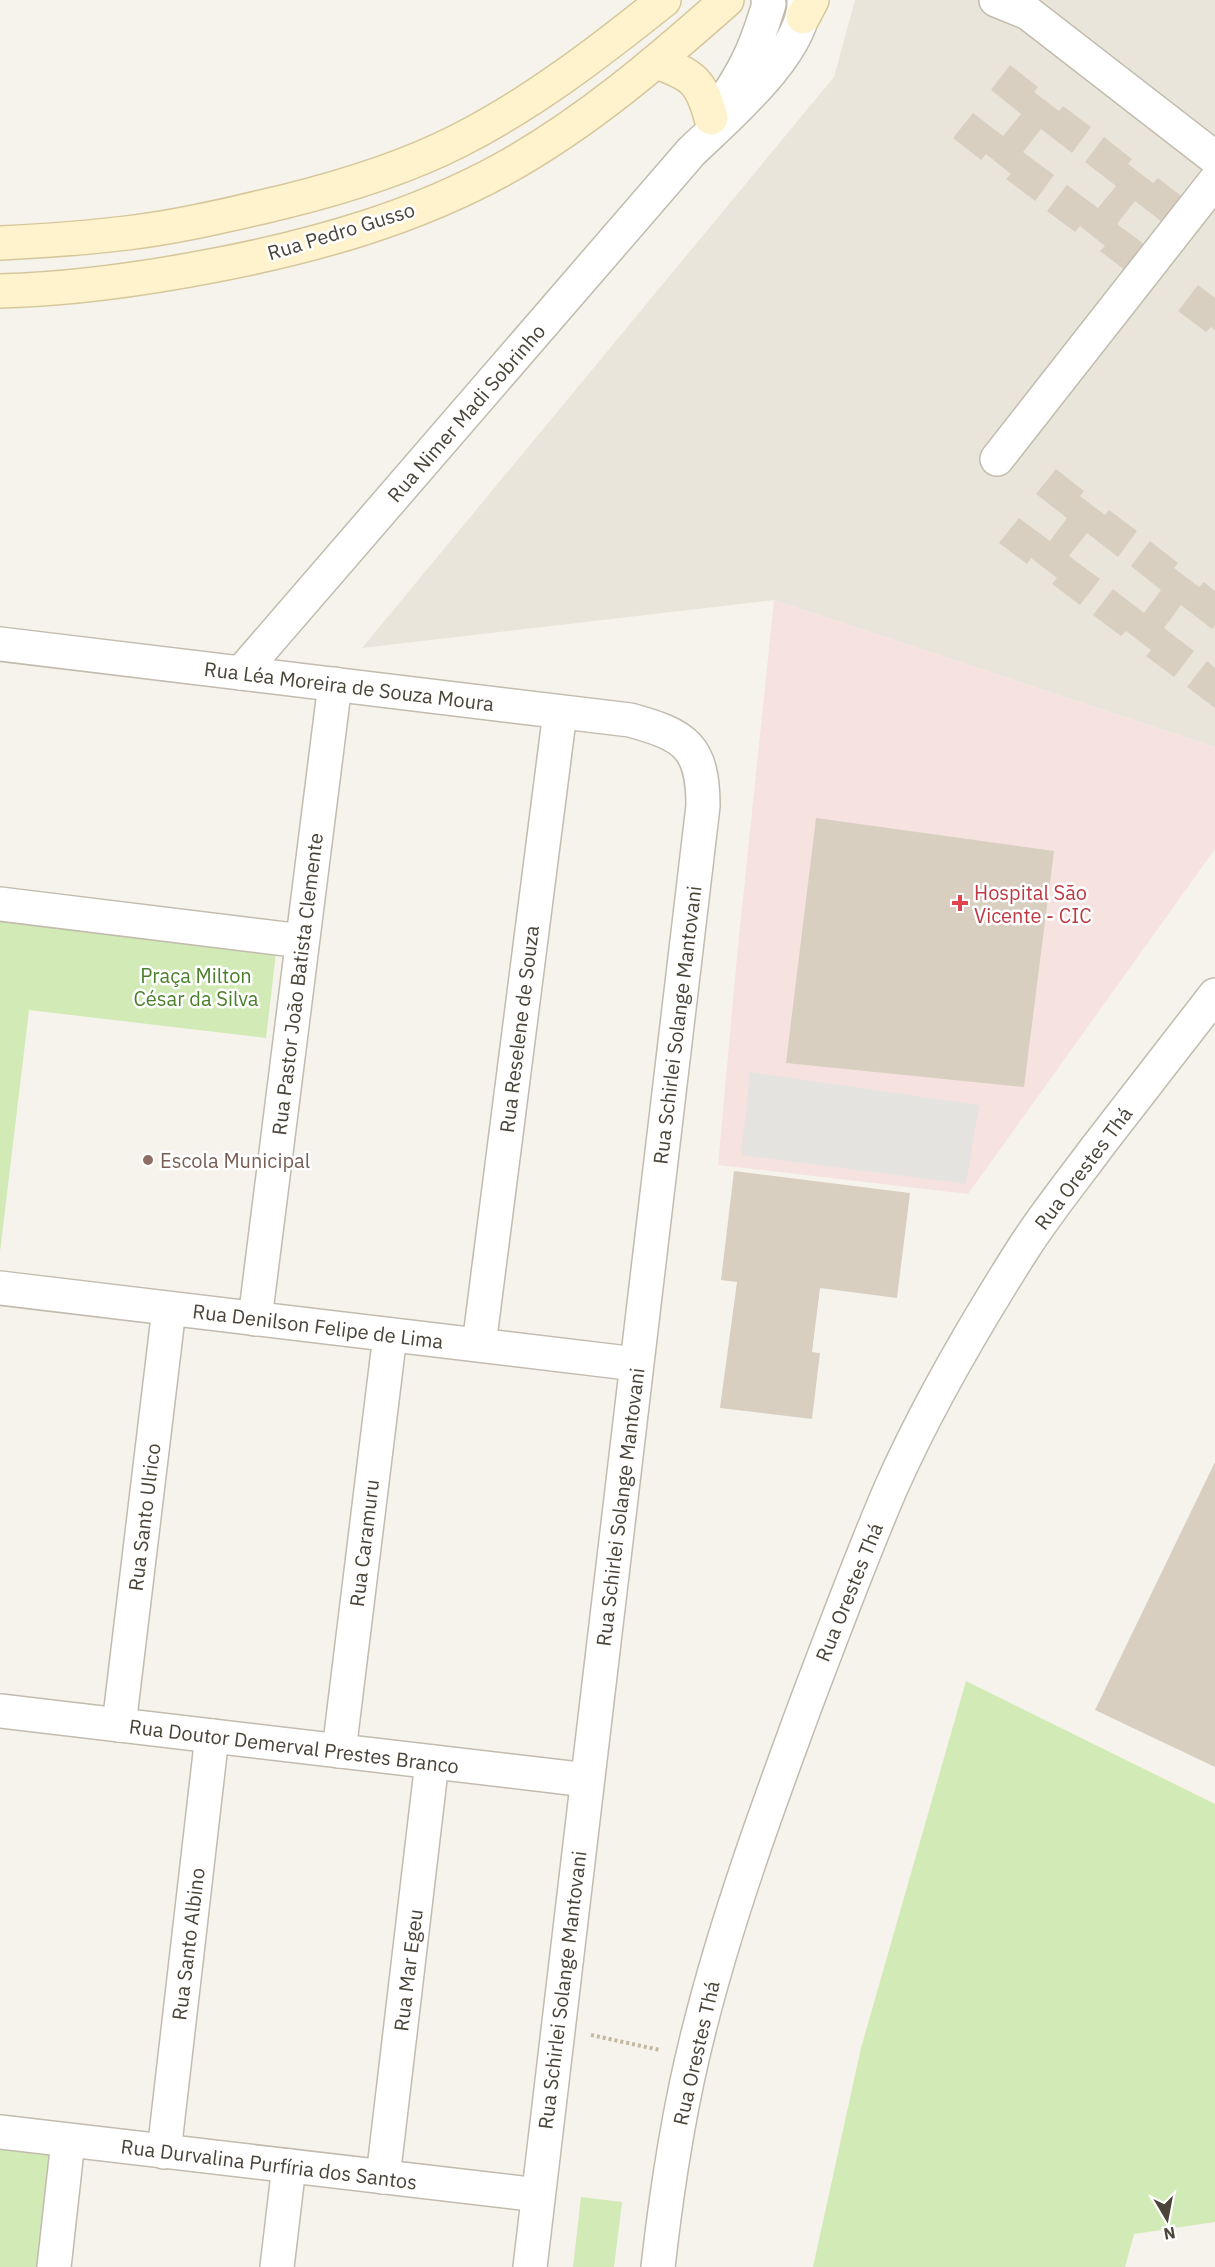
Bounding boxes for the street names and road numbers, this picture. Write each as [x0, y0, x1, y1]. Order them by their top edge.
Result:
street label: Rua Pedro Gusso [264, 196, 418, 266]
street label: Rua Nimer Madi Sobrinho [381, 318, 551, 508]
street label: Rua Léa Moreira de Souza Moura [202, 655, 496, 717]
street label: Rua Pastor João Batista Clemente [265, 831, 329, 1137]
street label: Rua Schirlei Solange Mantovani [647, 884, 707, 1166]
street label: Rua Reselene de Souza [493, 923, 545, 1134]
street label: Rua Orestes Thá [1028, 1101, 1138, 1235]
street label: Rua Denilson Felipe de Lima [191, 1297, 445, 1355]
street label: Rua Schirlei Solange Mantovani [590, 1366, 650, 1648]
street label: Rua Santo Ulrico [122, 1442, 166, 1592]
street label: Rua Caramuru [343, 1478, 385, 1608]
street label: Rua Orestes Thá [809, 1518, 889, 1665]
street label: Rua Doutor Demerval Prestes Branco [127, 1712, 461, 1780]
street label: Rua Schirlei Solange Mantovani [532, 1849, 592, 2131]
street label: Rua Santo Albino [165, 1866, 211, 2022]
street label: Rua Mar Egeu [387, 1907, 429, 2033]
street label: Rua Orestes Thá [666, 1978, 726, 2128]
street label: Rua Durvalina Purfíria dos Santos [119, 2132, 419, 2196]

